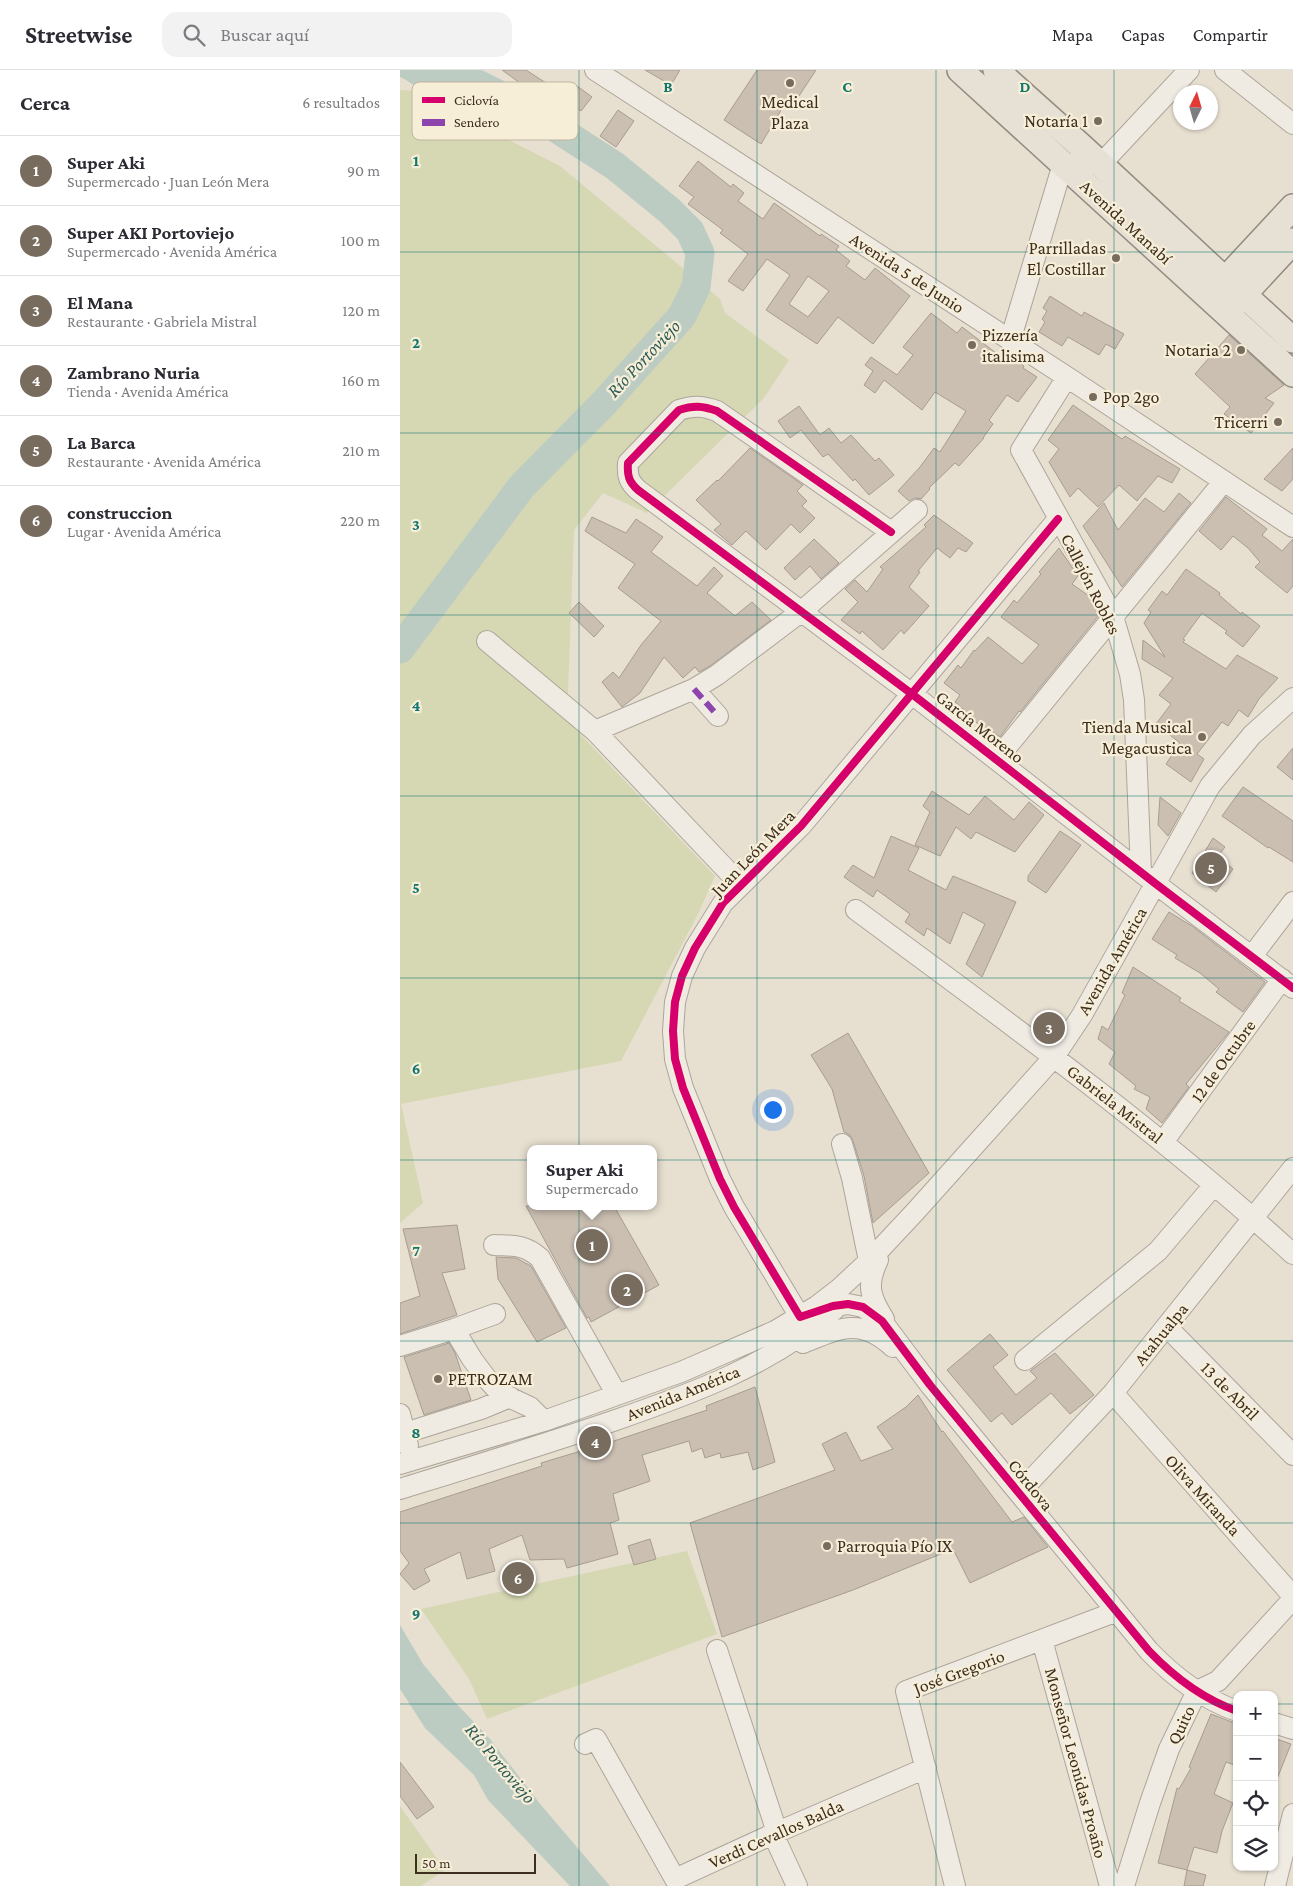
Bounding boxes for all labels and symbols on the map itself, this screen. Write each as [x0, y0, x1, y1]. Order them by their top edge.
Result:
marker: Medical Plaza [784, 77, 796, 89]
text: B [663, 78, 673, 95]
text: C [842, 78, 852, 95]
text: D [1019, 78, 1031, 95]
legend [412, 82, 578, 140]
north arrow [1173, 85, 1218, 130]
text: Ciclovía [454, 92, 499, 108]
place label: Medical Plaza [761, 92, 819, 133]
place label: Notaría 1 [1024, 111, 1088, 131]
text: Sendero [454, 114, 499, 130]
marker: Notaría 1 [1092, 115, 1104, 127]
text: 1 [413, 152, 419, 169]
street label: Avenida Manabí [1076, 176, 1177, 269]
street label: Avenida 5 de Junio [846, 229, 968, 317]
place label: Parrilladas El Costillar [1027, 238, 1107, 279]
marker: Parrilladas El Costillar [1110, 252, 1122, 264]
water label: Río Portoviejo [602, 315, 685, 402]
place label: Pizzería italisima [982, 325, 1045, 366]
text: 2 [412, 334, 420, 351]
marker: Pizzería italisima [966, 339, 978, 351]
place label: Notaria 2 [1165, 340, 1231, 360]
marker: Notaria 2 [1235, 344, 1247, 356]
place label: Pop 2go [1103, 387, 1160, 407]
marker: Pop 2go [1087, 391, 1099, 403]
place label: Tricerri [1214, 412, 1268, 432]
marker: Tricerri [1272, 416, 1284, 428]
text: 3 [412, 516, 420, 533]
street label: Callejón Robles [1056, 530, 1125, 638]
street label: García Moreno [932, 686, 1028, 768]
text: 4 [412, 697, 421, 714]
place label: Tienda Musical Megacustica [1082, 717, 1192, 758]
marker: Tienda Musical Megacustica [1196, 731, 1208, 743]
street label: Juan León Mera [705, 806, 799, 902]
pin: 5 [1195, 849, 1227, 887]
text: 5 [412, 879, 420, 896]
street label: Avenida América [1073, 904, 1151, 1018]
pin: 3 [1033, 1009, 1065, 1047]
street label: 12 de Octubre [1186, 1016, 1260, 1106]
text: 6 [412, 1060, 420, 1077]
street label: Gabriela Mistral [1063, 1060, 1167, 1148]
your location [760, 1097, 786, 1123]
pin: 1 [576, 1226, 608, 1264]
text: 7 [412, 1242, 420, 1259]
pin: 2 [611, 1271, 643, 1309]
street label: Atahualpa [1130, 1299, 1192, 1369]
street label: 13 de Abril [1197, 1358, 1263, 1424]
street label: Avenida América [623, 1361, 743, 1425]
place label: PETROZAM [448, 1369, 533, 1389]
marker: PETROZAM [432, 1373, 444, 1385]
pin: 4 [579, 1423, 611, 1461]
text: 8 [411, 1424, 421, 1441]
street label: Oliva Miranda [1161, 1450, 1245, 1540]
street label: Córdova [1004, 1455, 1058, 1515]
place label: Parroquia Pío IX [837, 1536, 953, 1556]
marker: Parroquia Pío IX [821, 1540, 833, 1552]
pin: 6 [502, 1559, 534, 1597]
text: 9 [412, 1605, 420, 1622]
street label: José Gregorio [909, 1646, 1007, 1699]
street label: Monseñor Leonidas Proaño [1041, 1666, 1111, 1860]
street label: Quito [1163, 1702, 1199, 1748]
water label: Río Portoviejo [460, 1719, 540, 1808]
street label: Verdi Cevallos Balda [705, 1795, 847, 1873]
scale bar [415, 1851, 536, 1874]

